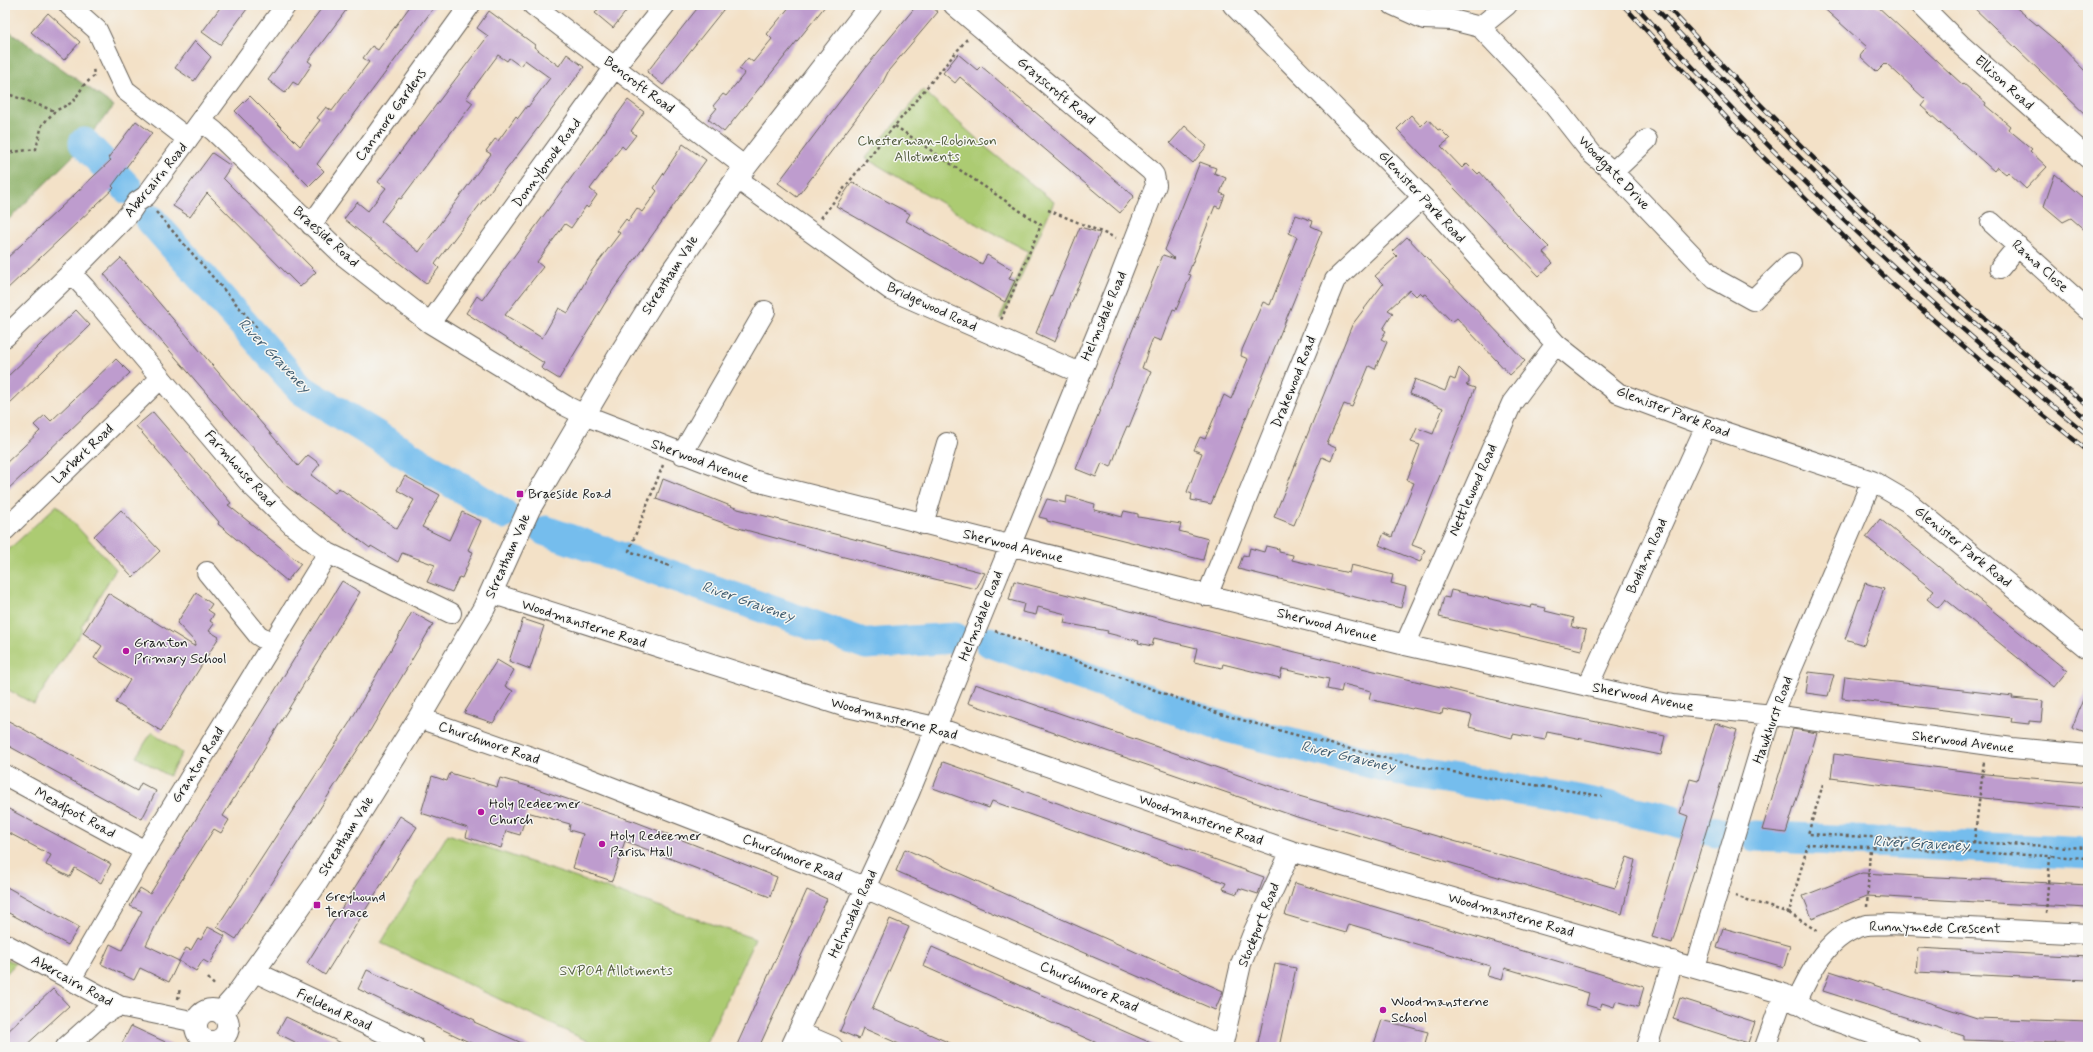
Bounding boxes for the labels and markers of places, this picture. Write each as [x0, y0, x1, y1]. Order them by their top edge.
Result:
place label: Braeside Road [528, 485, 611, 503]
marker: Braeside Road [515, 489, 525, 499]
place label: Granton Primary School [134, 634, 227, 668]
marker: Granton Primary School [121, 646, 131, 656]
place label: Holy Redeemer Church [489, 795, 581, 829]
marker: Holy Redeemer Church [476, 807, 486, 817]
place label: Holy Redeemer Parish Hall [610, 827, 702, 861]
marker: Holy Redeemer Parish Hall [597, 839, 607, 849]
place label: Greyhound Terrace [325, 888, 386, 922]
marker: Greyhound Terrace [312, 900, 322, 910]
place label: Woodmansterne School [1391, 993, 1489, 1027]
marker: Woodmansterne School [1378, 1005, 1388, 1015]

